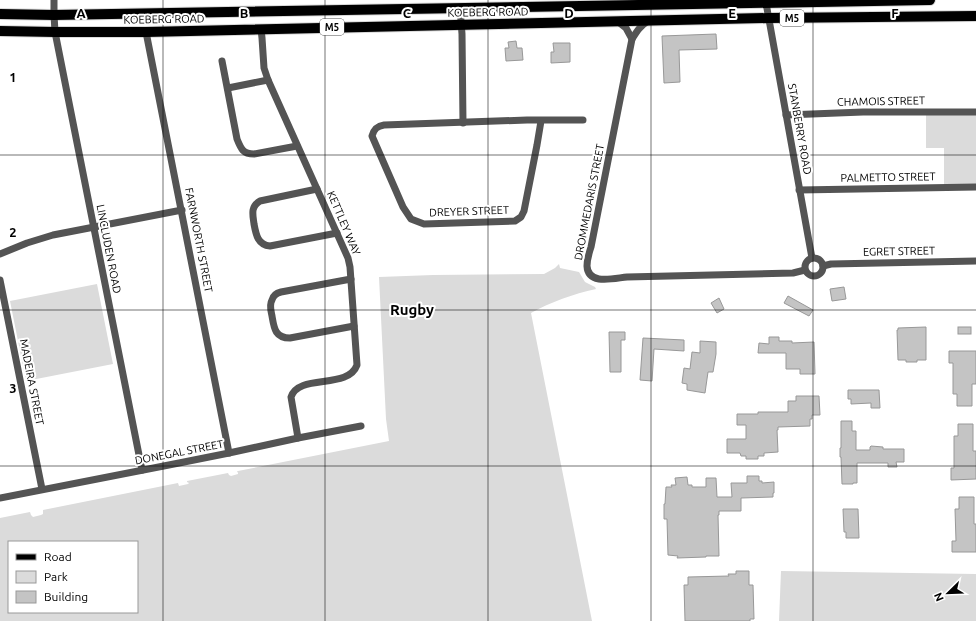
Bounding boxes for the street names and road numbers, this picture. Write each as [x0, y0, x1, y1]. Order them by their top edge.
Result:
street label: KOEBERG ROAD [447, 5, 529, 19]
road number: M5 [780, 10, 804, 26]
street label: KOEBERG ROAD [123, 12, 205, 26]
road number: M5 [320, 19, 344, 35]
street label: STANBERRY ROAD [786, 83, 814, 176]
street label: CHAMOIS STREET [837, 94, 925, 108]
street label: DROMMEDARIS STREET [572, 143, 606, 261]
street label: PALMETTO STREET [840, 170, 936, 184]
street label: FARNWORTH STREET [183, 187, 215, 293]
street label: KETTLEY WAY [325, 189, 363, 258]
street label: LINCLUDEN ROAD [94, 203, 124, 295]
street label: DREYER STREET [429, 204, 509, 218]
street label: EGRET STREET [863, 244, 935, 258]
street label: MADEIRA STREET [18, 338, 46, 426]
street label: DONEGAL STREET [134, 438, 224, 466]

